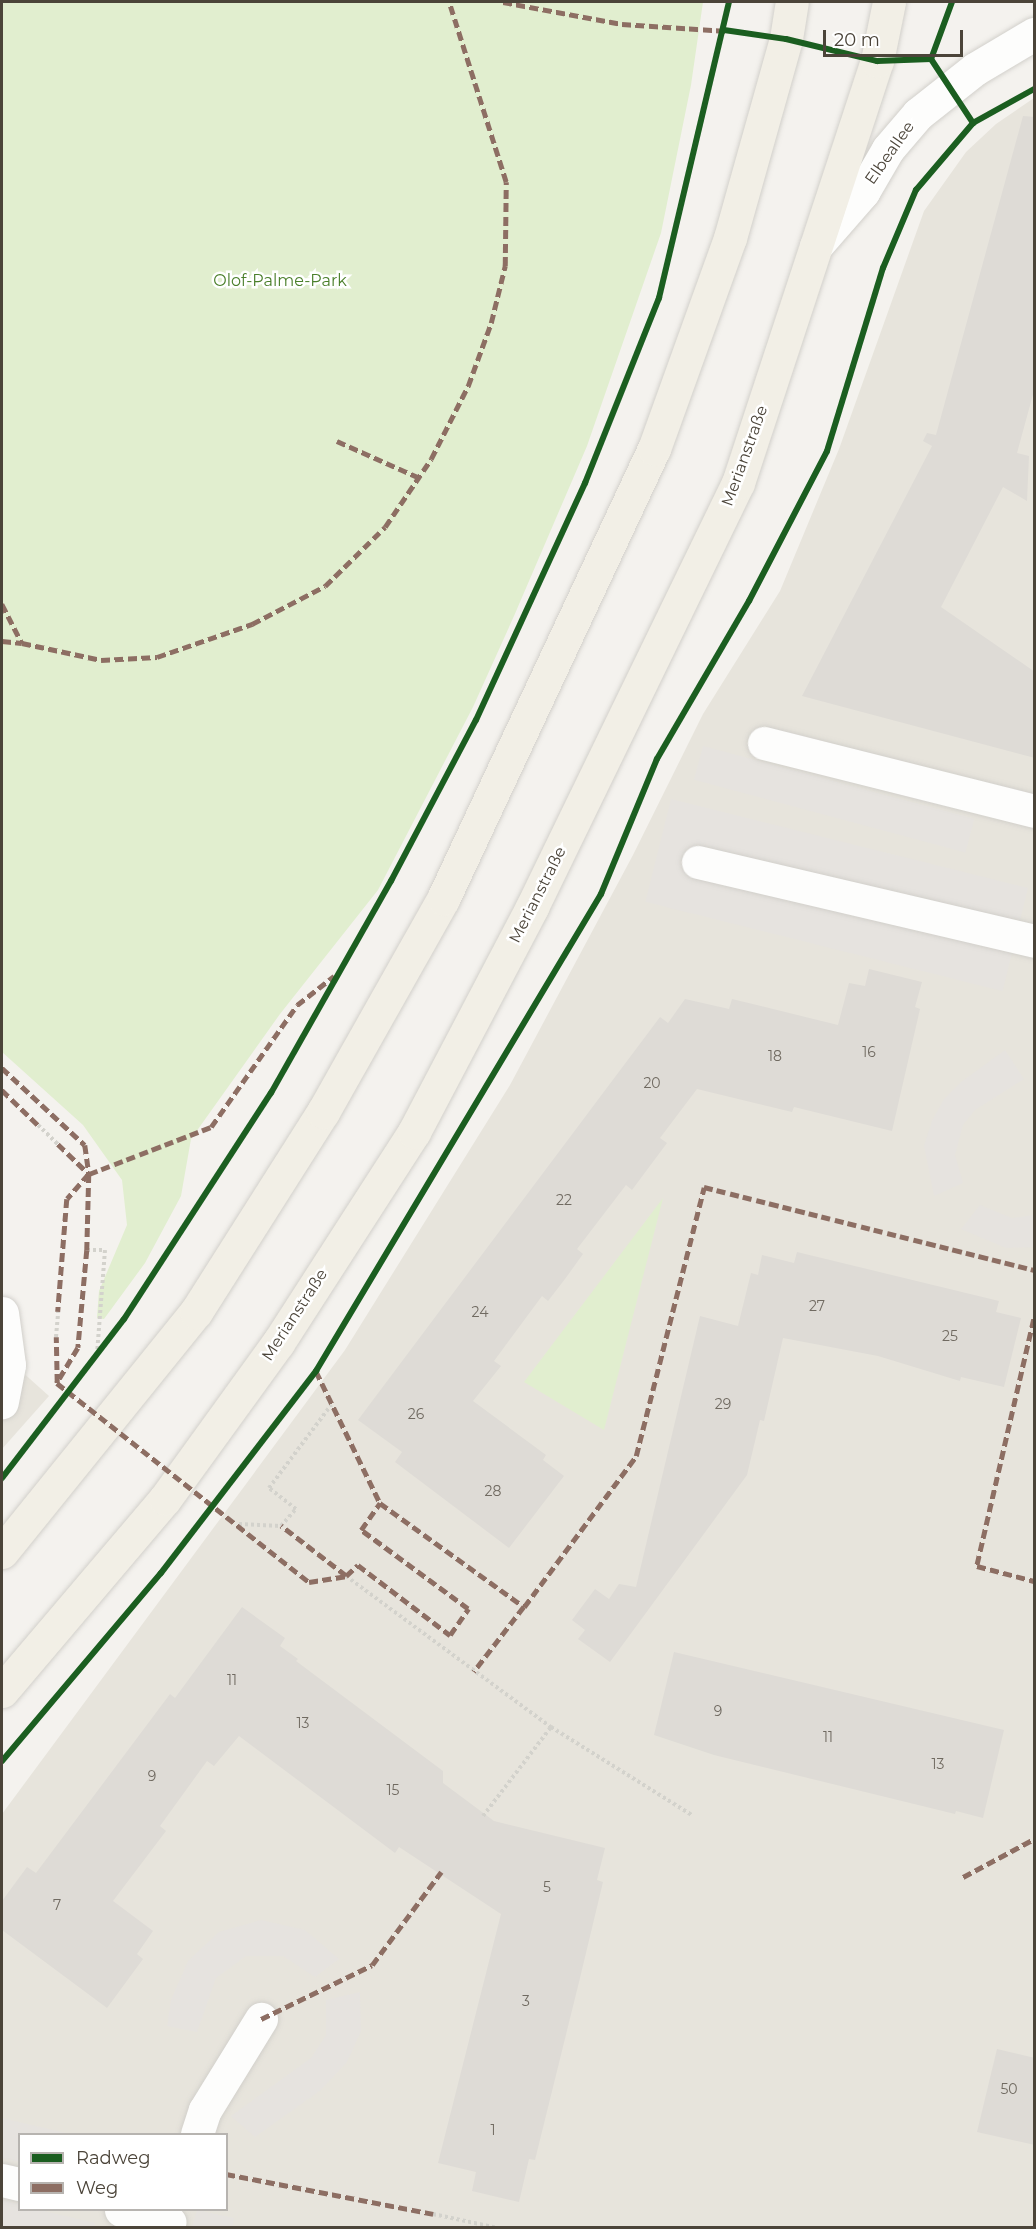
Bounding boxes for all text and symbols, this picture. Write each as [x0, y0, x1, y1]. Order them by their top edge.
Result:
scale bar [826, 18, 966, 56]
text: 20 m [834, 29, 880, 51]
street label: Elbeallee [861, 118, 919, 188]
park label: Olof-Palme-Park [213, 271, 347, 291]
street label: Merianstraße [718, 403, 772, 509]
street label: Merianstraße [505, 844, 571, 946]
house number: 16 [862, 1044, 876, 1060]
house number: 18 [768, 1048, 782, 1064]
house number: 20 [643, 1075, 661, 1091]
house number: 22 [556, 1192, 572, 1208]
street label: Merianstraße [258, 1265, 332, 1365]
house number: 27 [809, 1298, 825, 1314]
house number: 24 [472, 1304, 488, 1320]
house number: 25 [942, 1328, 958, 1344]
house number: 29 [715, 1396, 731, 1412]
house number: 26 [408, 1406, 424, 1422]
house number: 28 [485, 1483, 501, 1499]
house number: 11 [227, 1672, 237, 1688]
house number: 9 [714, 1703, 722, 1719]
house number: 13 [297, 1715, 309, 1731]
house number: 11 [823, 1729, 833, 1745]
house number: 13 [932, 1756, 944, 1772]
house number: 9 [148, 1768, 156, 1784]
house number: 15 [387, 1782, 399, 1798]
house number: 5 [543, 1879, 551, 1895]
house number: 7 [53, 1897, 61, 1913]
house number: 3 [522, 1993, 530, 2009]
house number: 50 [1000, 2081, 1018, 2097]
house number: 1 [490, 2122, 496, 2138]
legend [18, 2133, 228, 2211]
text: Radweg [76, 2147, 151, 2169]
text: Weg [76, 2177, 118, 2199]

